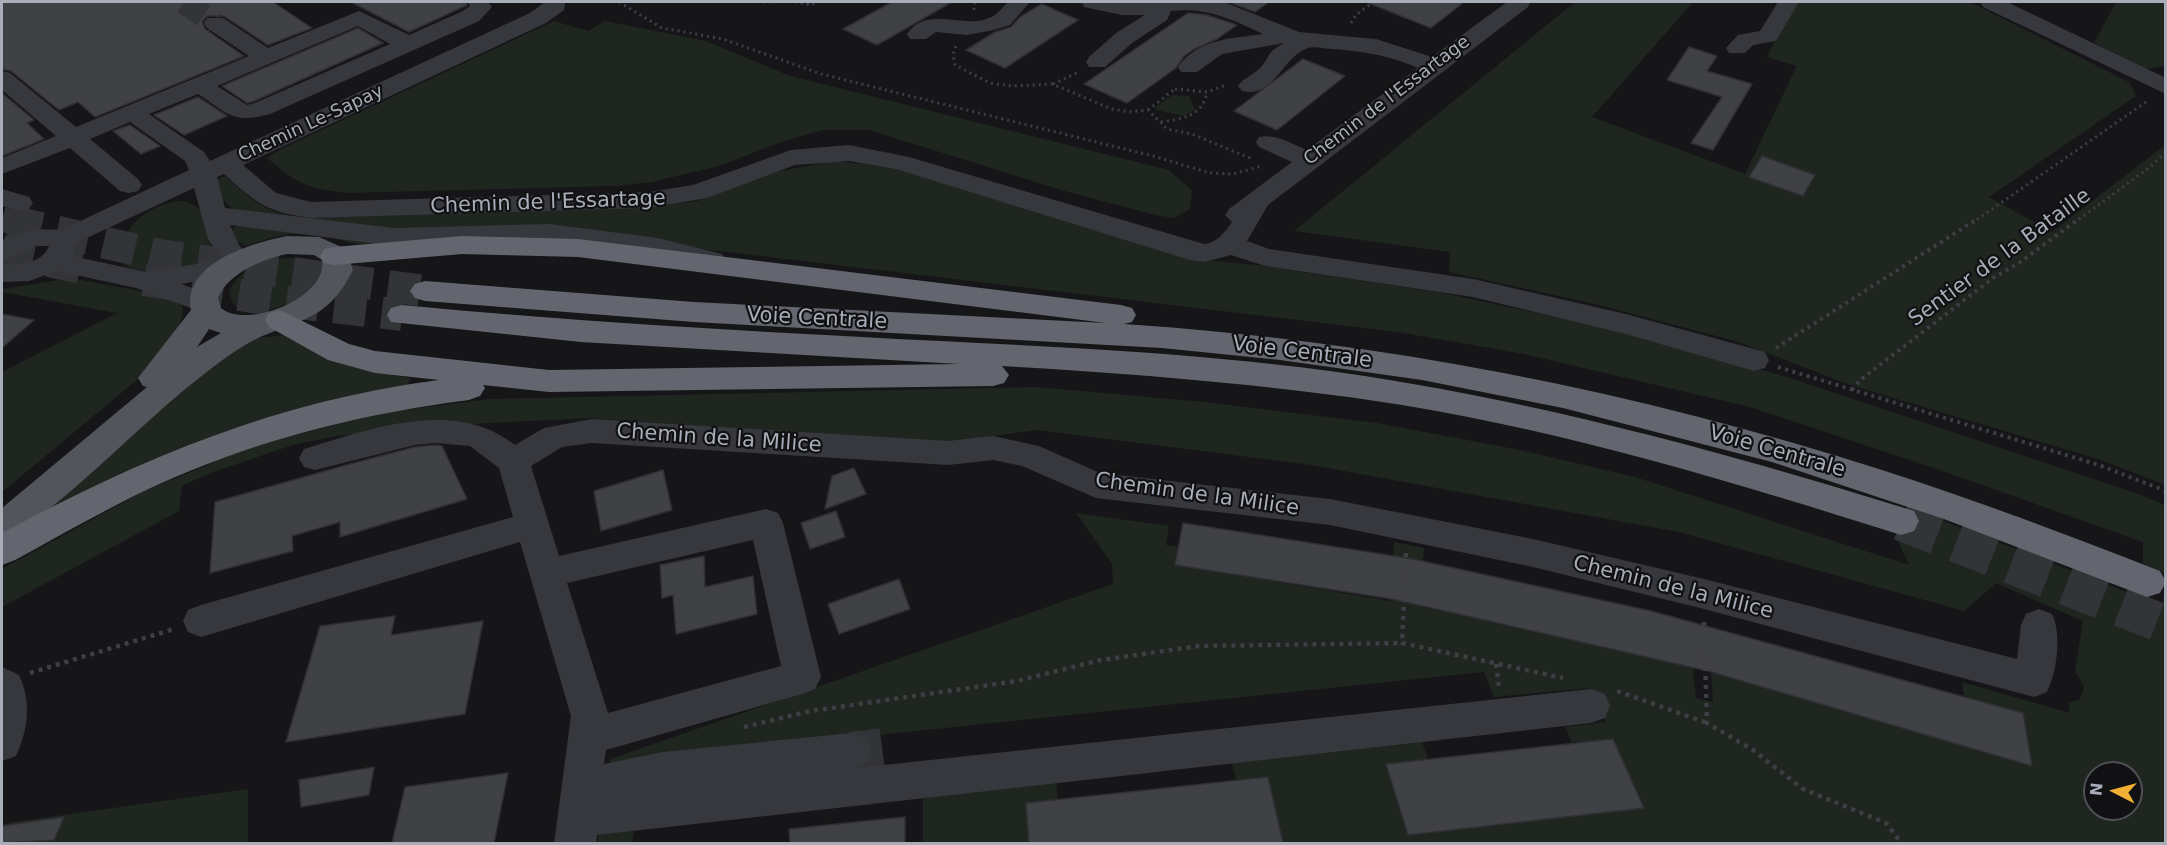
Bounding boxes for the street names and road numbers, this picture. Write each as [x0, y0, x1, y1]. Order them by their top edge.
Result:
street label: Chemin de l'Essartage [1300, 32, 1474, 170]
street label: Chemin Le-Sapay [235, 81, 387, 167]
street label: Sentier de la Bataille [1904, 183, 2096, 333]
street label: Chemin de l'Essartage [430, 186, 666, 220]
street label: Voie Centrale [746, 303, 888, 335]
street label: Voie Centrale [1231, 332, 1373, 374]
street label: Chemin de la Milice [616, 419, 822, 459]
street label: Voie Centrale [1706, 421, 1848, 483]
street label: Chemin de la Milice [1093, 468, 1301, 522]
street label: Chemin de la Milice [1570, 551, 1776, 625]

